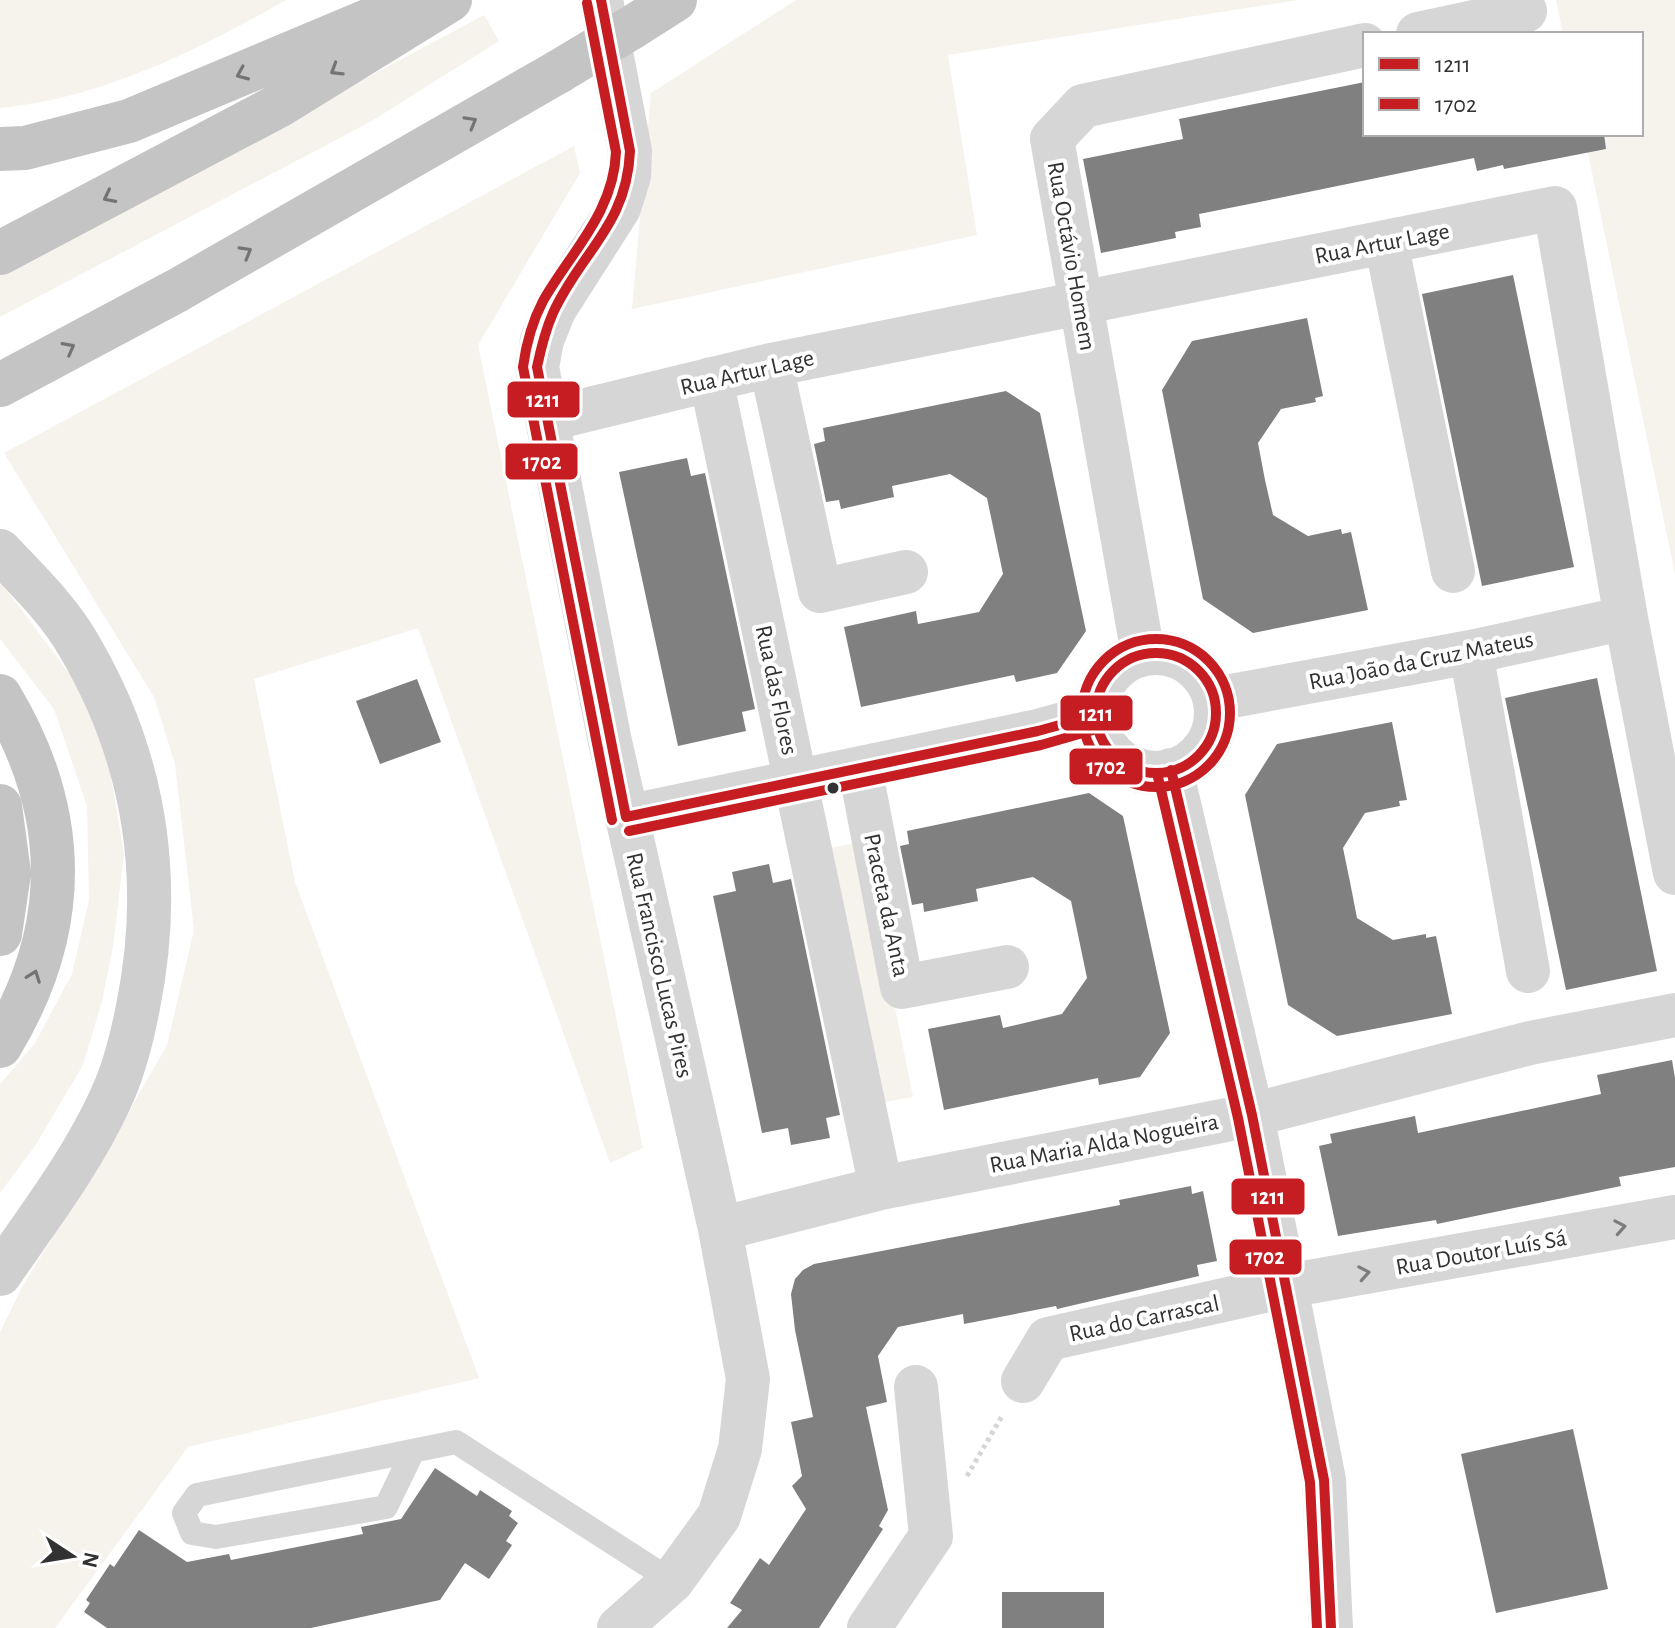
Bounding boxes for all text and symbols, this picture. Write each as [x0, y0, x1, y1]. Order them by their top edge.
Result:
legend [1363, 32, 1643, 136]
text: 1211 [1435, 53, 1471, 77]
one-way arrow [330, 61, 345, 76]
one-way arrow [236, 64, 250, 80]
text: 1702 [1435, 93, 1477, 117]
one-way arrow [462, 116, 477, 132]
street label: Rua Octávio Homem [1043, 160, 1099, 353]
one-way arrow [103, 188, 117, 203]
street label: Rua Artur Lage [1313, 219, 1452, 269]
one-way arrow [237, 246, 251, 262]
one-way arrow [61, 343, 75, 358]
street label: Rua Artur Lage [678, 346, 817, 400]
line badge: 1211 [506, 380, 581, 419]
text: 1211 [526, 389, 560, 411]
line badge: 1702 [504, 442, 579, 481]
text: 1702 [522, 451, 562, 473]
street label: Rua das Flores [751, 623, 801, 757]
street label: Rua João da Cruz Mateus [1307, 627, 1536, 695]
line badge: 1211 [1059, 694, 1134, 732]
text: 1211 [1079, 703, 1113, 725]
line badge: 1702 [1068, 747, 1144, 786]
text: 1702 [1086, 756, 1126, 778]
unlabelled marker [825, 780, 841, 796]
street label: Praceta da Anta [859, 831, 913, 979]
street label: Rua Francisco Lucas Pires [621, 850, 697, 1080]
one-way arrow [24, 970, 40, 984]
street label: Rua Maria Alda Nogueira [988, 1110, 1221, 1178]
line badge: 1211 [1230, 1177, 1306, 1216]
text: 1211 [1251, 1186, 1285, 1208]
one-way arrow [1613, 1220, 1626, 1237]
street label: Rua Doutor Luís Sá [1394, 1226, 1568, 1280]
line badge: 1702 [1228, 1238, 1303, 1276]
text: 1702 [1245, 1246, 1285, 1268]
one-way arrow [1357, 1265, 1370, 1282]
street label: Rua do Carrascal [1067, 1291, 1221, 1347]
north arrow [32, 1516, 112, 1596]
text: N [78, 1550, 103, 1570]

